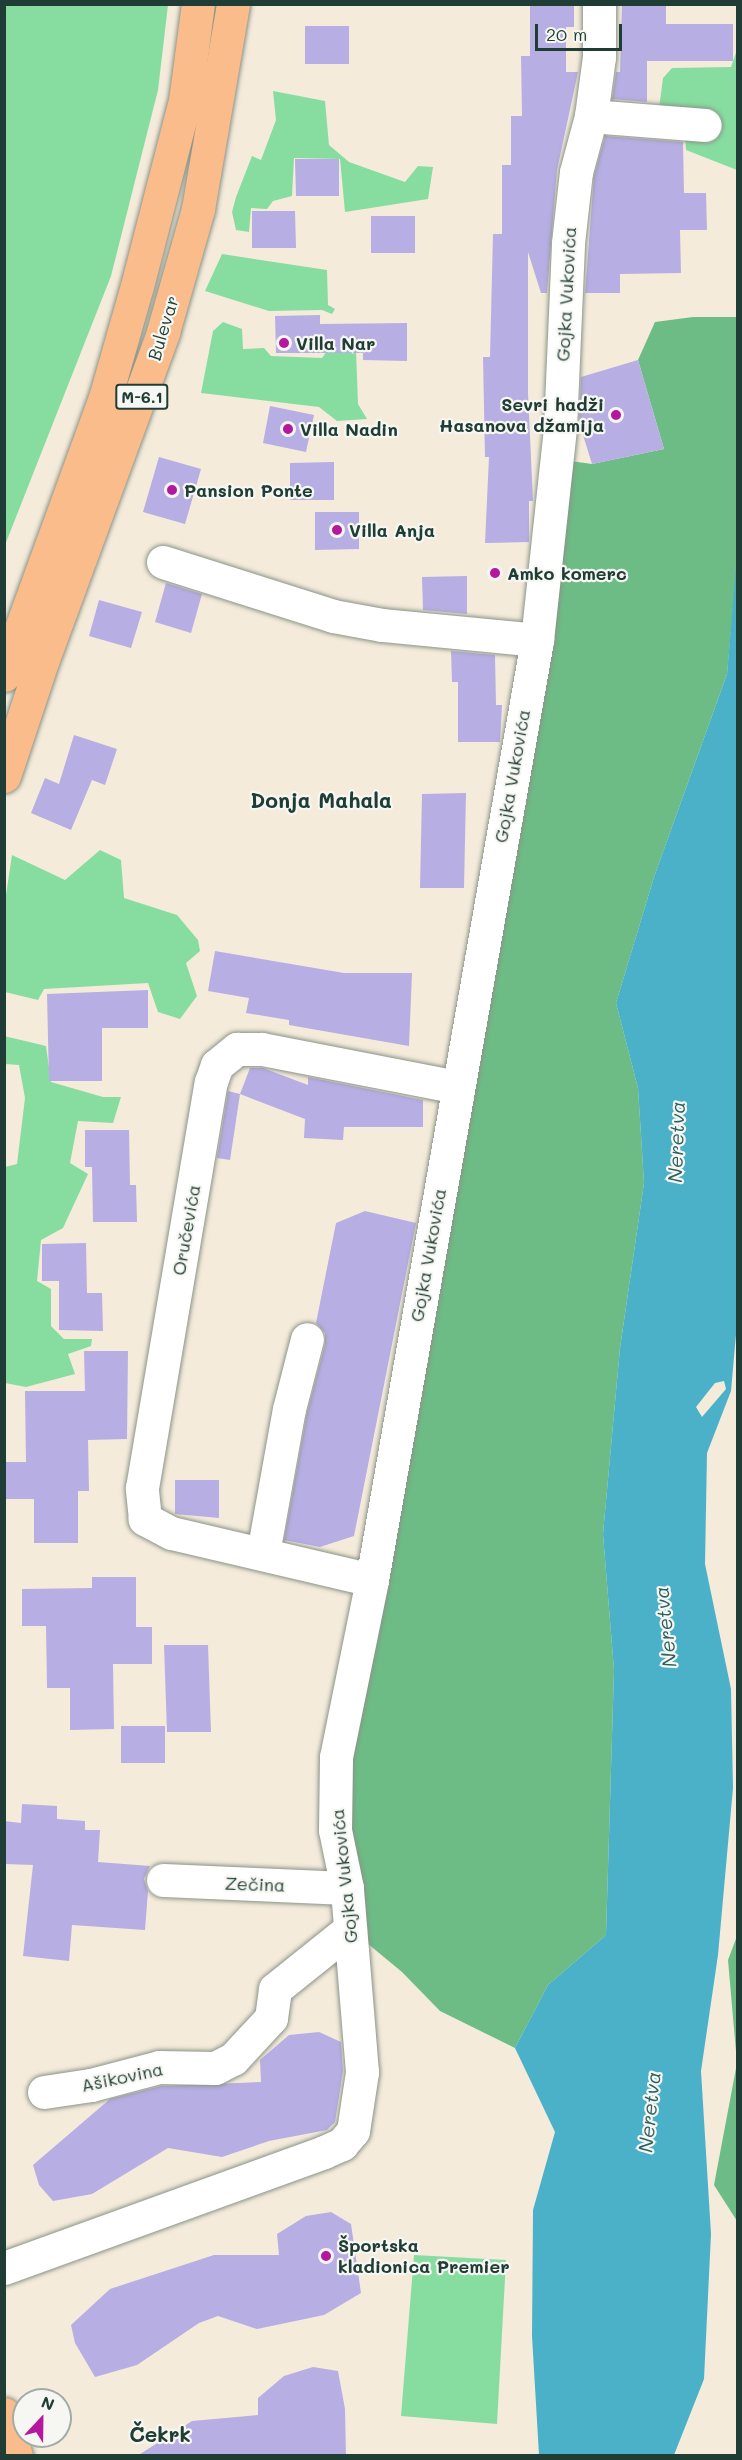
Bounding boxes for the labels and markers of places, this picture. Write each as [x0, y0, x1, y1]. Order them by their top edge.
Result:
place label: Villa Nar [296, 332, 375, 354]
marker: Villa Nar [277, 336, 291, 350]
place label: Sevri hadži Hasanova džamija [439, 394, 604, 436]
marker: Sevri hadži Hasanova džamija [609, 408, 623, 422]
place label: Villa Nadin [300, 418, 398, 440]
marker: Villa Nadin [281, 422, 295, 436]
place label: Pansion Ponte [184, 479, 313, 501]
marker: Pansion Ponte [165, 483, 179, 497]
place label: Villa Anja [349, 519, 435, 541]
marker: Villa Anja [330, 523, 344, 537]
place label: Amko komerc [507, 562, 627, 584]
marker: Amko komerc [488, 566, 502, 580]
place label: Športska kladionica Premier [338, 2235, 510, 2278]
marker: Športska kladionica Premier [319, 2249, 333, 2263]

